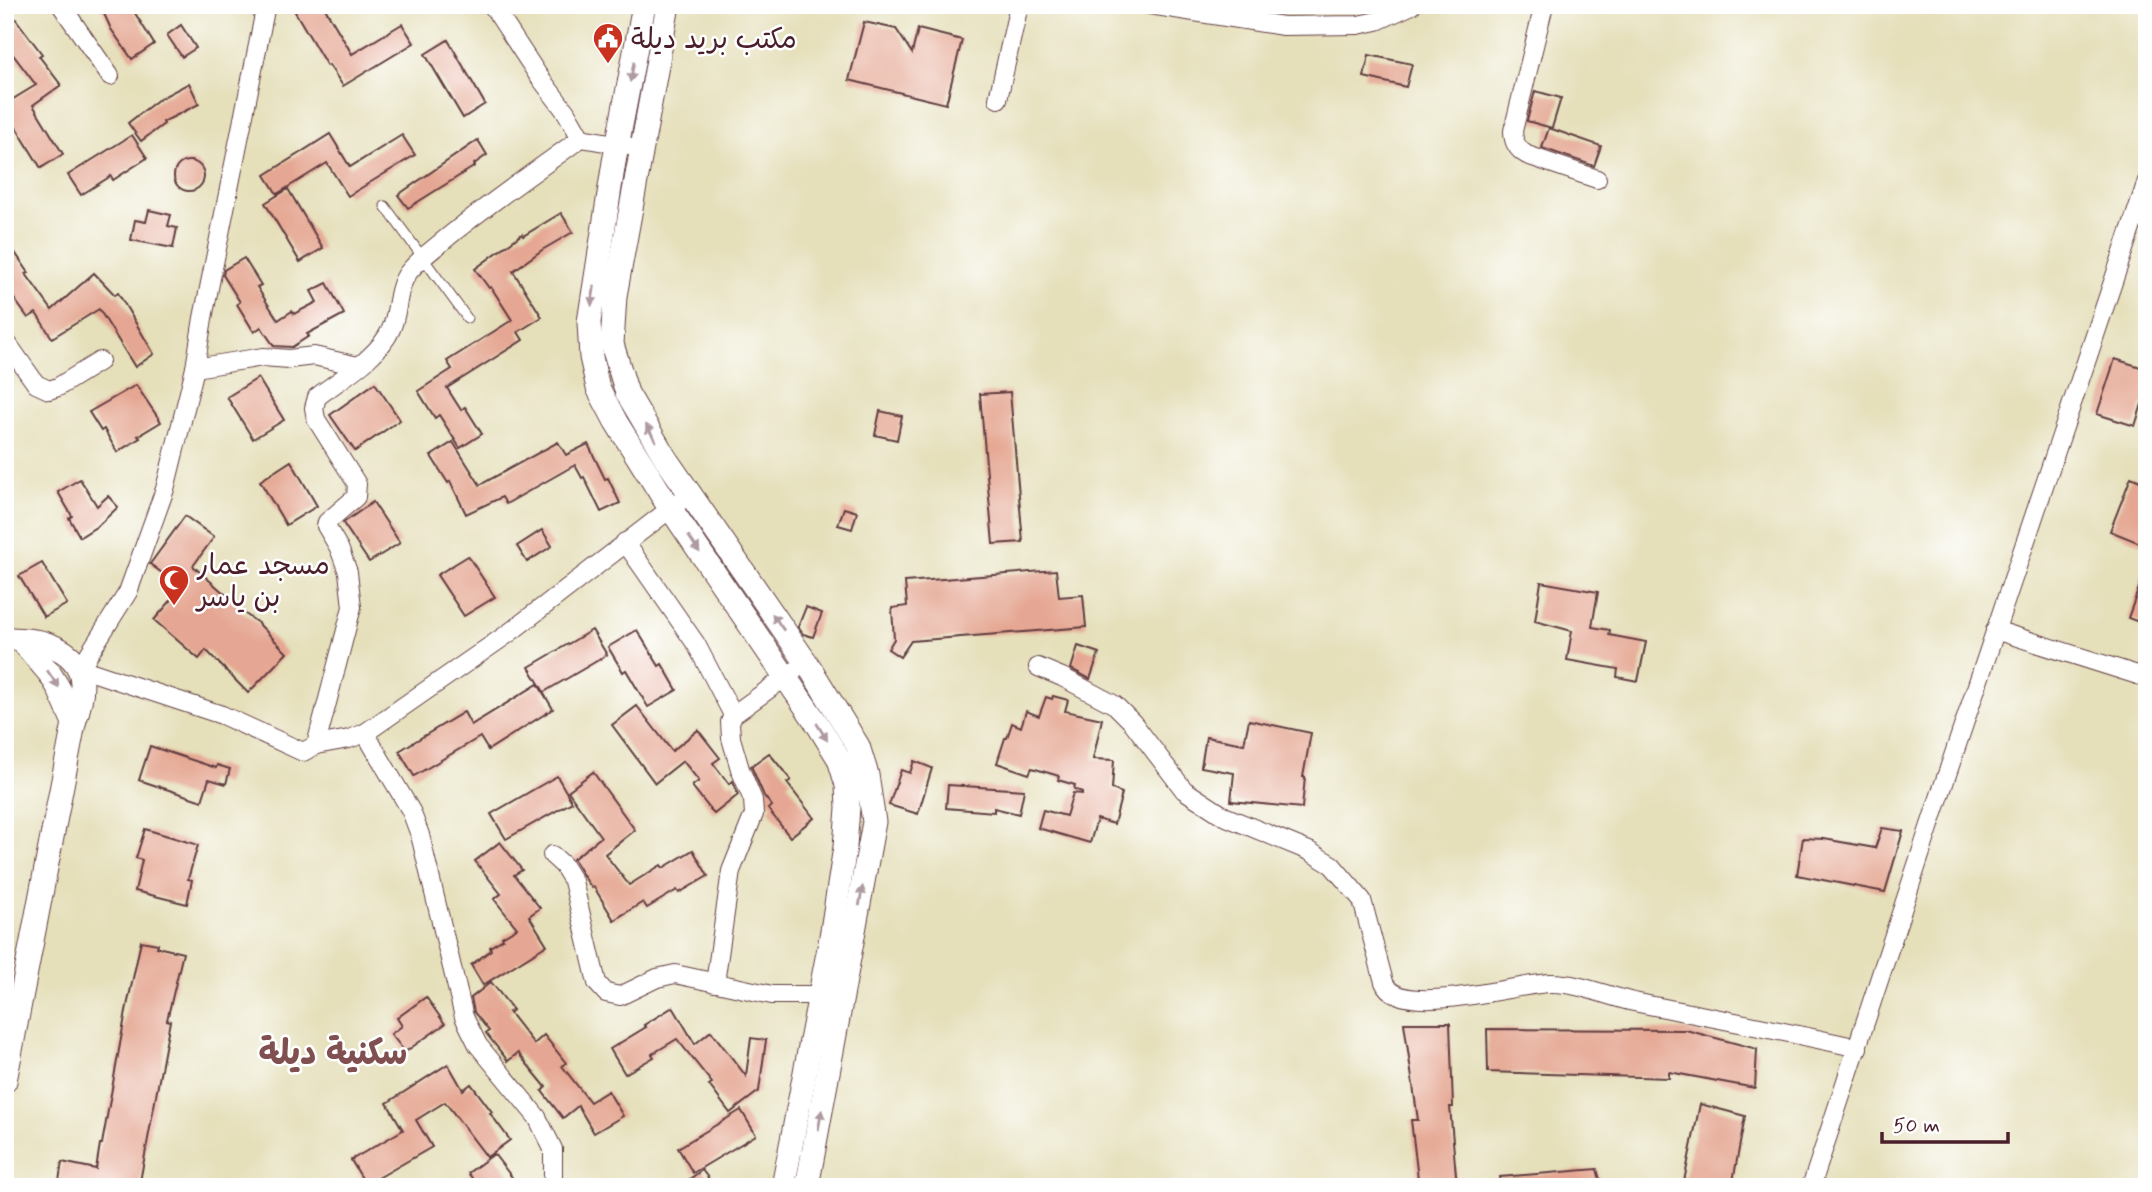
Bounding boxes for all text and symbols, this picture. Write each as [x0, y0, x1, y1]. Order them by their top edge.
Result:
public building icon: مكتب بريد ديلة [591, 21, 625, 65]
place label: مكتب بريد ديلة [631, 22, 797, 59]
one-way arrow [626, 61, 637, 83]
one-way arrow [587, 286, 598, 308]
one-way arrow [644, 424, 657, 443]
one-way arrow [688, 535, 701, 554]
place label: مسجد عمار بن ياسر [195, 548, 330, 617]
mosque icon: مسجد عمار بن ياسر [157, 563, 191, 607]
one-way arrow [771, 613, 785, 631]
one-way arrow [46, 670, 59, 689]
one-way arrow [816, 723, 829, 742]
one-way arrow [855, 885, 866, 907]
district label: سكنية ديلة [258, 1031, 408, 1077]
scale bar [1882, 1101, 2008, 1145]
one-way arrow [814, 1109, 825, 1131]
text: 50 m [1893, 1112, 1940, 1140]

